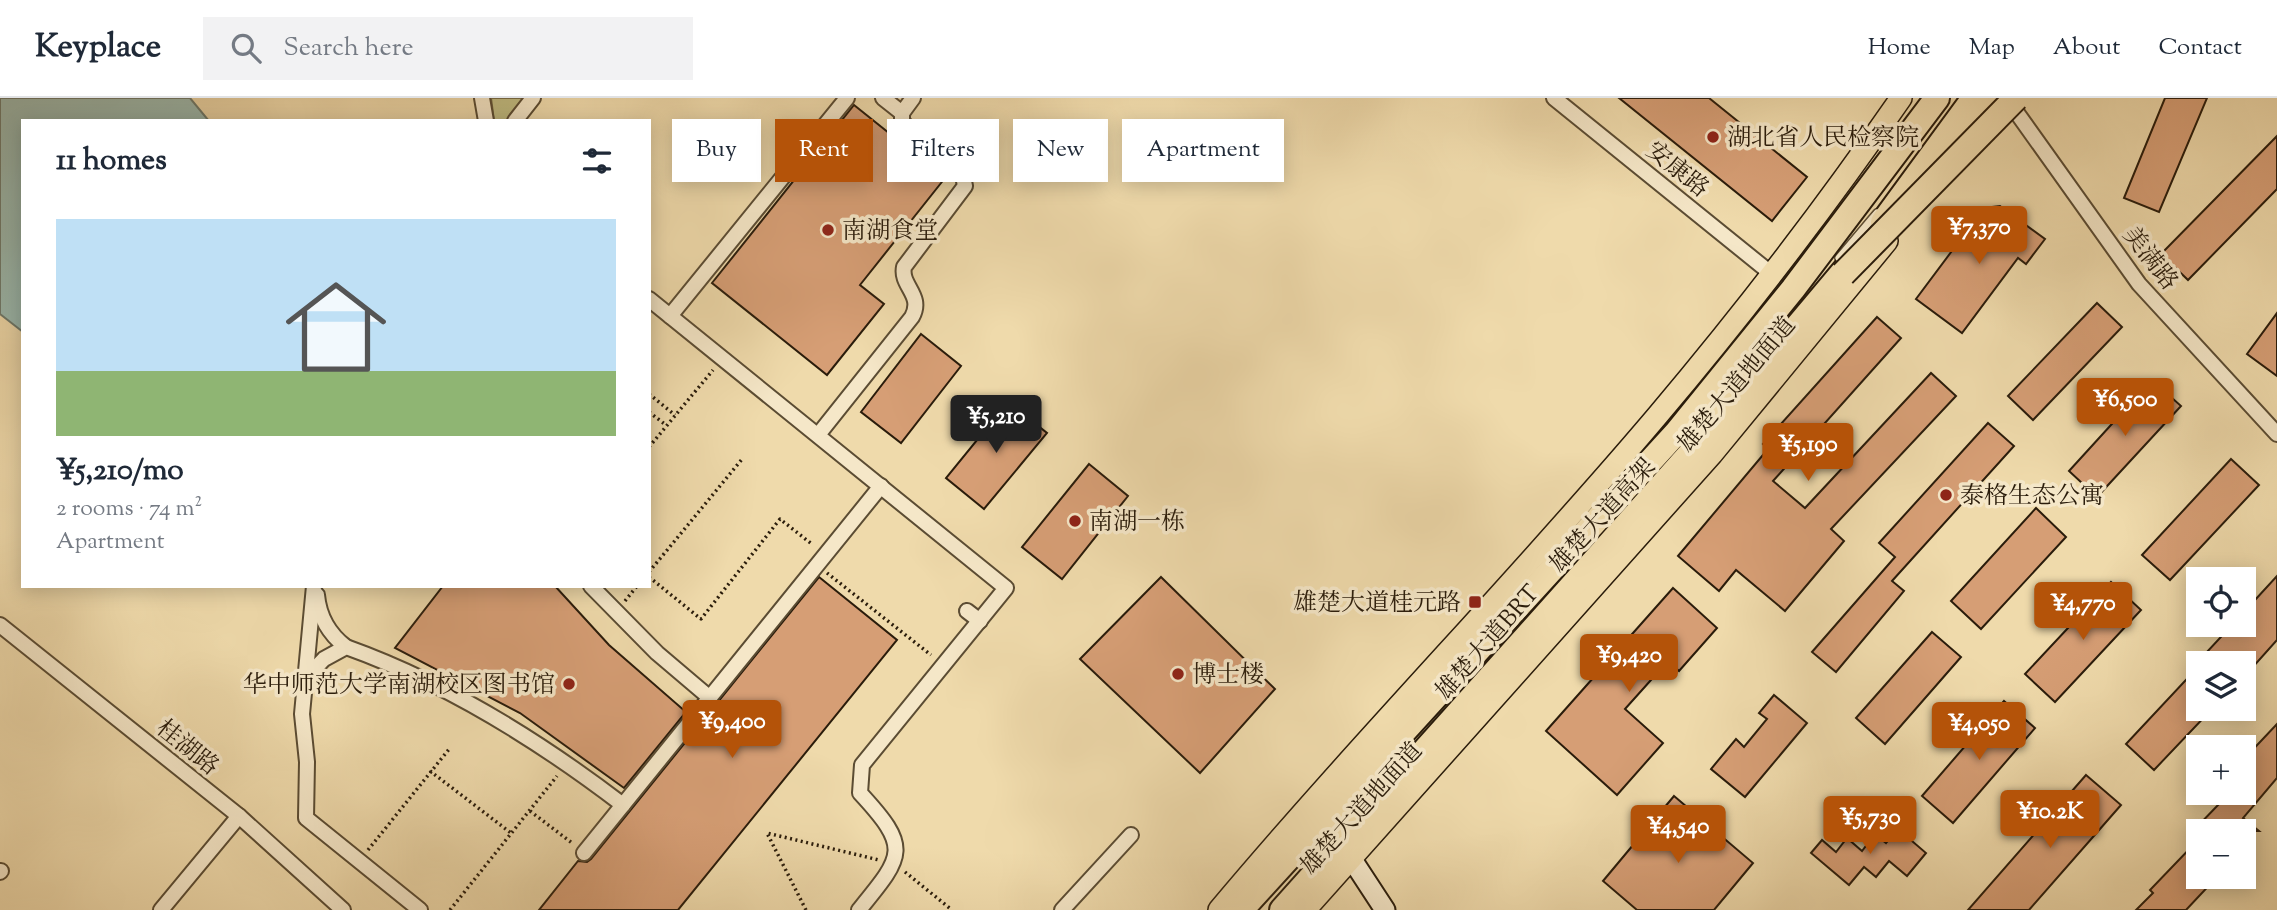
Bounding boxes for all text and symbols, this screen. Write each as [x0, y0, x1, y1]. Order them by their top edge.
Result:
search box [203, 17, 693, 80]
text: Keyplace [35, 24, 161, 72]
icon: search [227, 29, 265, 67]
text: Search here [283, 30, 414, 67]
text: Home [1868, 31, 1931, 65]
text: Map [1969, 31, 2015, 65]
text: About [2053, 31, 2120, 65]
text: Contact [2158, 31, 2242, 65]
chip: Buy [672, 119, 761, 182]
chip: Rent [775, 119, 873, 182]
chip: Filters [887, 119, 999, 182]
chip: New [1013, 119, 1108, 182]
chip: Apartment [1122, 119, 1284, 182]
place label: 湖北省人民检察院 [1727, 122, 1919, 156]
marker: 湖北省人民检察院 [1705, 129, 1721, 145]
street label: 安康路 [1638, 135, 1715, 206]
text: 11 homes [56, 140, 167, 183]
icon: filters [578, 142, 616, 180]
pin: ¥7,370 [1922, 206, 2036, 266]
text: ¥7,370 [1947, 212, 2011, 245]
place label: 南湖食堂 [842, 215, 938, 249]
street label: 美满路 [2114, 220, 2185, 298]
marker: 南湖食堂 [820, 222, 836, 238]
icon: home [273, 264, 399, 390]
street label: 雄楚大道地面道 [1671, 310, 1805, 461]
pin: ¥6,500 [2068, 378, 2182, 438]
text: ¥6,500 [2093, 384, 2157, 417]
pin: ¥5,210 [939, 396, 1053, 455]
text: ¥5,210 [967, 401, 1025, 434]
pin: ¥5,190 [1751, 424, 1865, 483]
text: ¥5,190 [1778, 429, 1838, 462]
text: ¥5,210/mo [56, 450, 184, 493]
street label: 雄楚大道高架 [1543, 451, 1664, 581]
place label: 泰格生态公寓 [1960, 480, 2104, 514]
marker: 泰格生态公寓 [1938, 487, 1954, 503]
text: 2 rooms · 74 m² [56, 493, 202, 526]
place label: 南湖一栋 [1089, 506, 1185, 540]
marker: 南湖一栋 [1067, 513, 1083, 529]
text: Apartment [56, 526, 165, 559]
map controls [2186, 567, 2256, 889]
button: locate [2186, 567, 2256, 637]
street label: 雄楚大道BRT [1429, 578, 1548, 708]
pin: ¥4,770 [2026, 582, 2140, 642]
place label: 雄楚大道桂元路 [1293, 587, 1461, 621]
text: ¥4,770 [2050, 588, 2116, 621]
marker: 雄楚大道桂元路 [1467, 594, 1483, 610]
pin: ¥9,420 [1572, 634, 1686, 694]
text: ¥9,420 [1596, 640, 1662, 673]
button: layers [2186, 651, 2256, 721]
place label: 博士楼 [1192, 659, 1264, 693]
marker: 博士楼 [1170, 666, 1186, 682]
place label: 华中师范大学南湖校区图书馆 [243, 669, 555, 703]
marker: 华中师范大学南湖校区图书馆 [561, 676, 577, 692]
pin: ¥9,400 [675, 700, 789, 760]
pin: ¥4,050 [1922, 702, 2036, 762]
text: ¥9,400 [698, 706, 766, 739]
text: ¥4,050 [1948, 708, 2010, 741]
street label: 桂湖路 [148, 713, 225, 784]
button: + [2186, 735, 2256, 805]
street label: 雄楚大道地面道 [1294, 736, 1431, 883]
pin: ¥10.2K [1993, 790, 2107, 850]
pin: ¥5,730 [1813, 796, 1927, 856]
text: ¥10.2K [2016, 796, 2084, 829]
text: ¥5,730 [1839, 802, 1901, 835]
pin: ¥4,540 [1621, 806, 1735, 865]
text: ¥4,540 [1647, 811, 1709, 844]
button: − [2186, 819, 2256, 889]

